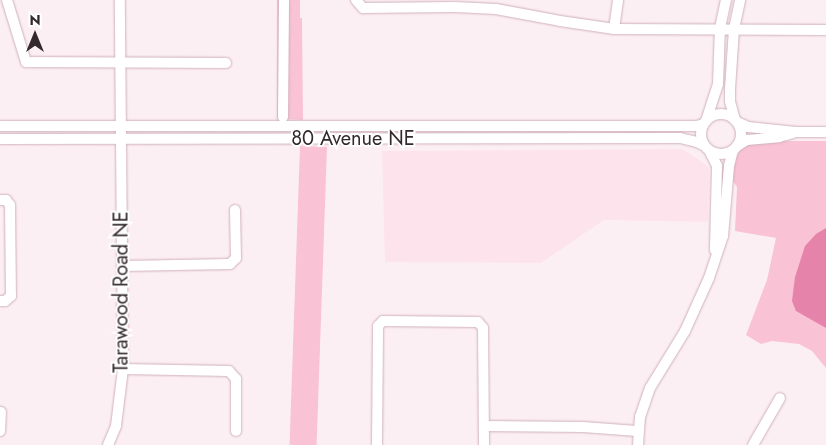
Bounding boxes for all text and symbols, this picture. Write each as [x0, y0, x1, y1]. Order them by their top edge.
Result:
north arrow [10, 10, 60, 60]
text: N [29, 10, 41, 30]
street label: 80 Avenue NE [291, 126, 415, 150]
street label: Tarawood Road NE [109, 211, 133, 373]

